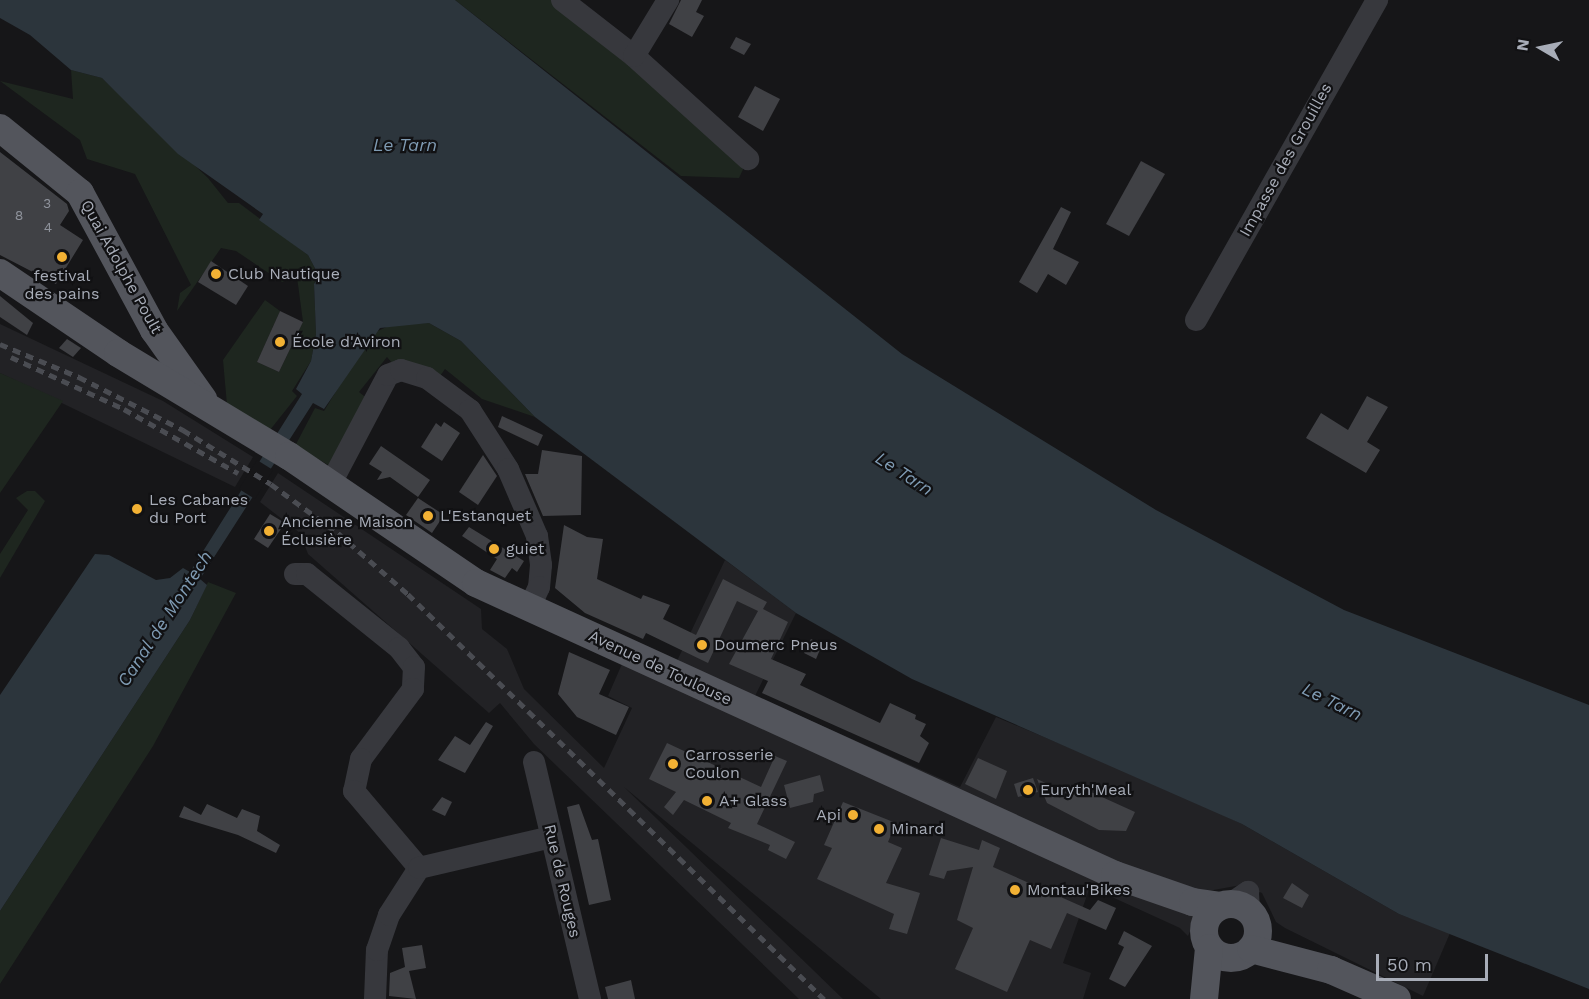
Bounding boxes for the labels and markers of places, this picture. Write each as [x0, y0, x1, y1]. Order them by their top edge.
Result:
marker: festival des pains [55, 250, 69, 264]
place label: Club Nautique [228, 264, 340, 284]
place label: festival des pains [25, 266, 99, 304]
marker: Club Nautique [209, 267, 223, 281]
place label: École d'Aviron [292, 332, 401, 352]
marker: École d'Aviron [273, 335, 287, 349]
place label: Les Cabanes du Port [149, 490, 248, 528]
marker: Les Cabanes du Port [130, 502, 144, 516]
place label: L'Estanquet [440, 506, 531, 526]
marker: L'Estanquet [421, 509, 435, 523]
place label: Ancienne Maison Éclusière [281, 512, 413, 550]
marker: Ancienne Maison Éclusière [262, 524, 276, 538]
place label: guiet [506, 539, 544, 559]
marker: guiet [487, 542, 501, 556]
place label: Doumerc Pneus [714, 635, 837, 655]
marker: Doumerc Pneus [695, 638, 709, 652]
place label: Carrosserie Coulon [685, 745, 774, 783]
marker: Carrosserie Coulon [666, 757, 680, 771]
place label: Euryth'Meal [1040, 780, 1131, 800]
marker: Euryth'Meal [1021, 783, 1035, 797]
place label: A+ Glass [719, 791, 787, 811]
marker: A+ Glass [700, 794, 714, 808]
place label: Api [816, 805, 841, 825]
marker: Api [846, 808, 860, 822]
place label: Minard [891, 819, 944, 839]
marker: Minard [872, 822, 886, 836]
place label: Montau'Bikes [1027, 880, 1130, 900]
marker: Montau'Bikes [1008, 883, 1022, 897]

